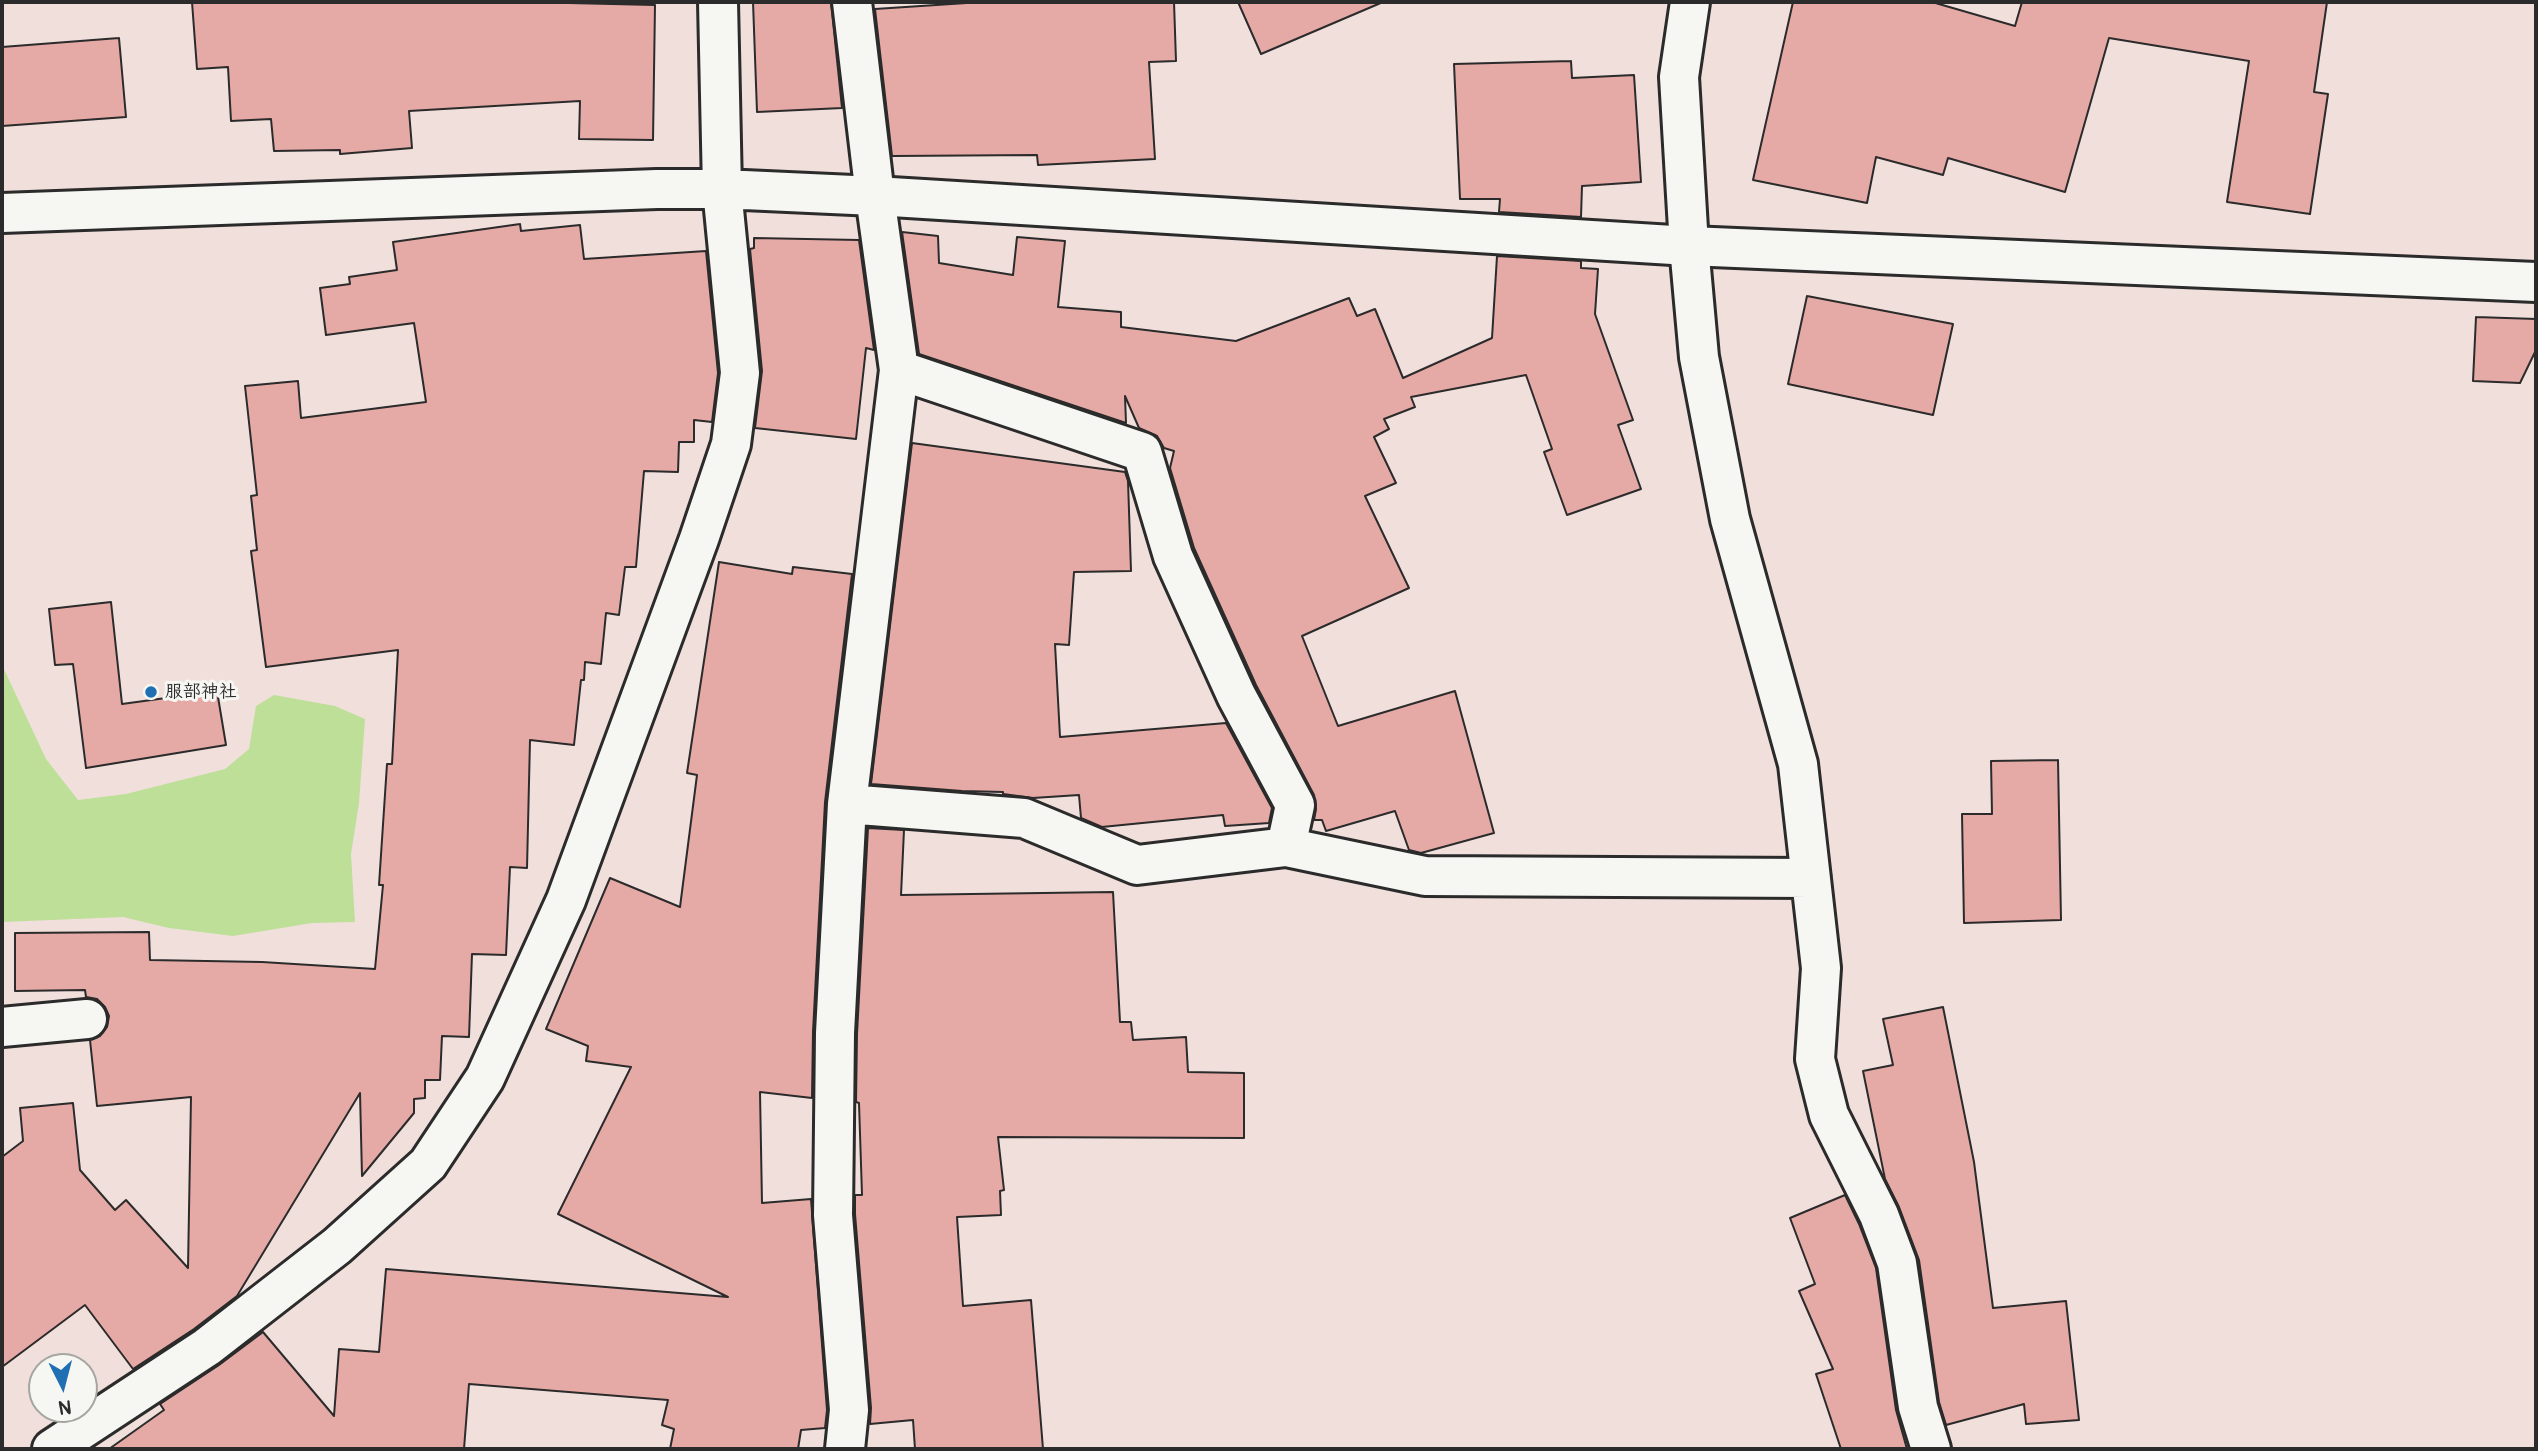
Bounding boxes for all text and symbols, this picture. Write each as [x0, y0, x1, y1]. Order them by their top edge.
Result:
place label: 服部神社 [165, 681, 237, 703]
marker: 服部神社 [143, 684, 159, 700]
north arrow [28, 1353, 98, 1423]
text: N [57, 1394, 73, 1420]

